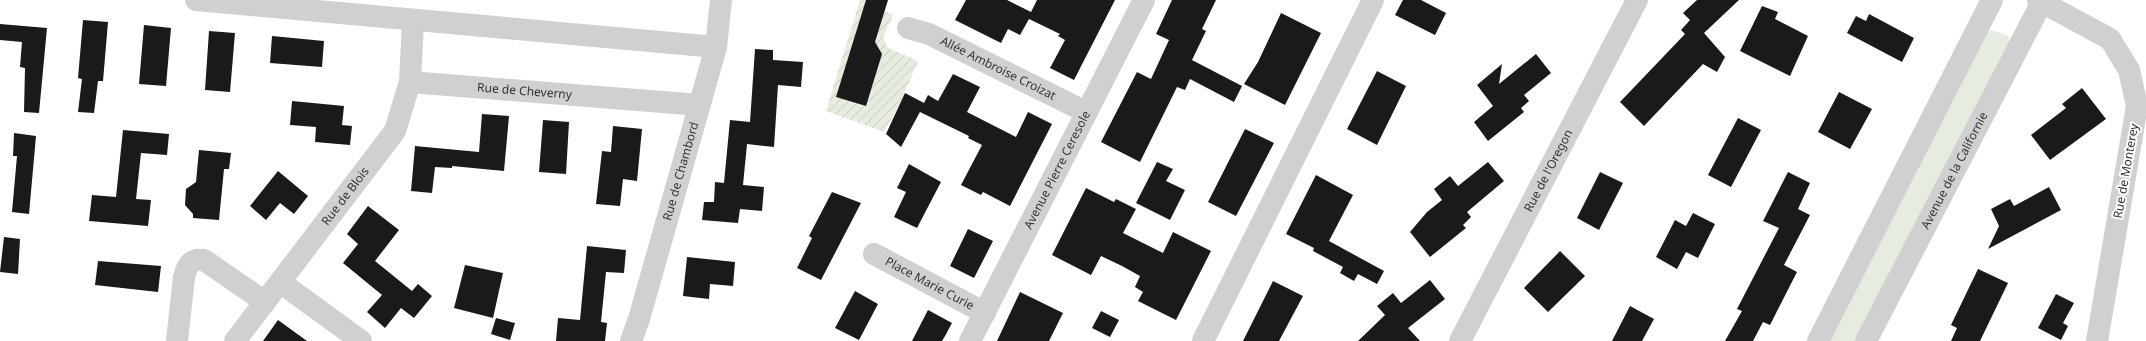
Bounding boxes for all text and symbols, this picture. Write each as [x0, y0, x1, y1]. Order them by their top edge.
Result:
street label: Allée Ambroise Croizat [938, 32, 1060, 104]
street label: Rue de Cheverny [477, 78, 574, 103]
street label: Avenue Pierre Ceresole [1020, 107, 1094, 232]
street label: Avenue de la Californie [1917, 109, 1992, 232]
street label: Rue de Chambord [658, 120, 702, 222]
street label: Rue de Monterey [2109, 121, 2142, 220]
street label: Rue de l'Oregon [1520, 126, 1576, 215]
street label: Rue de Blois [317, 163, 373, 229]
street label: Place Marie Curie [882, 253, 977, 314]

